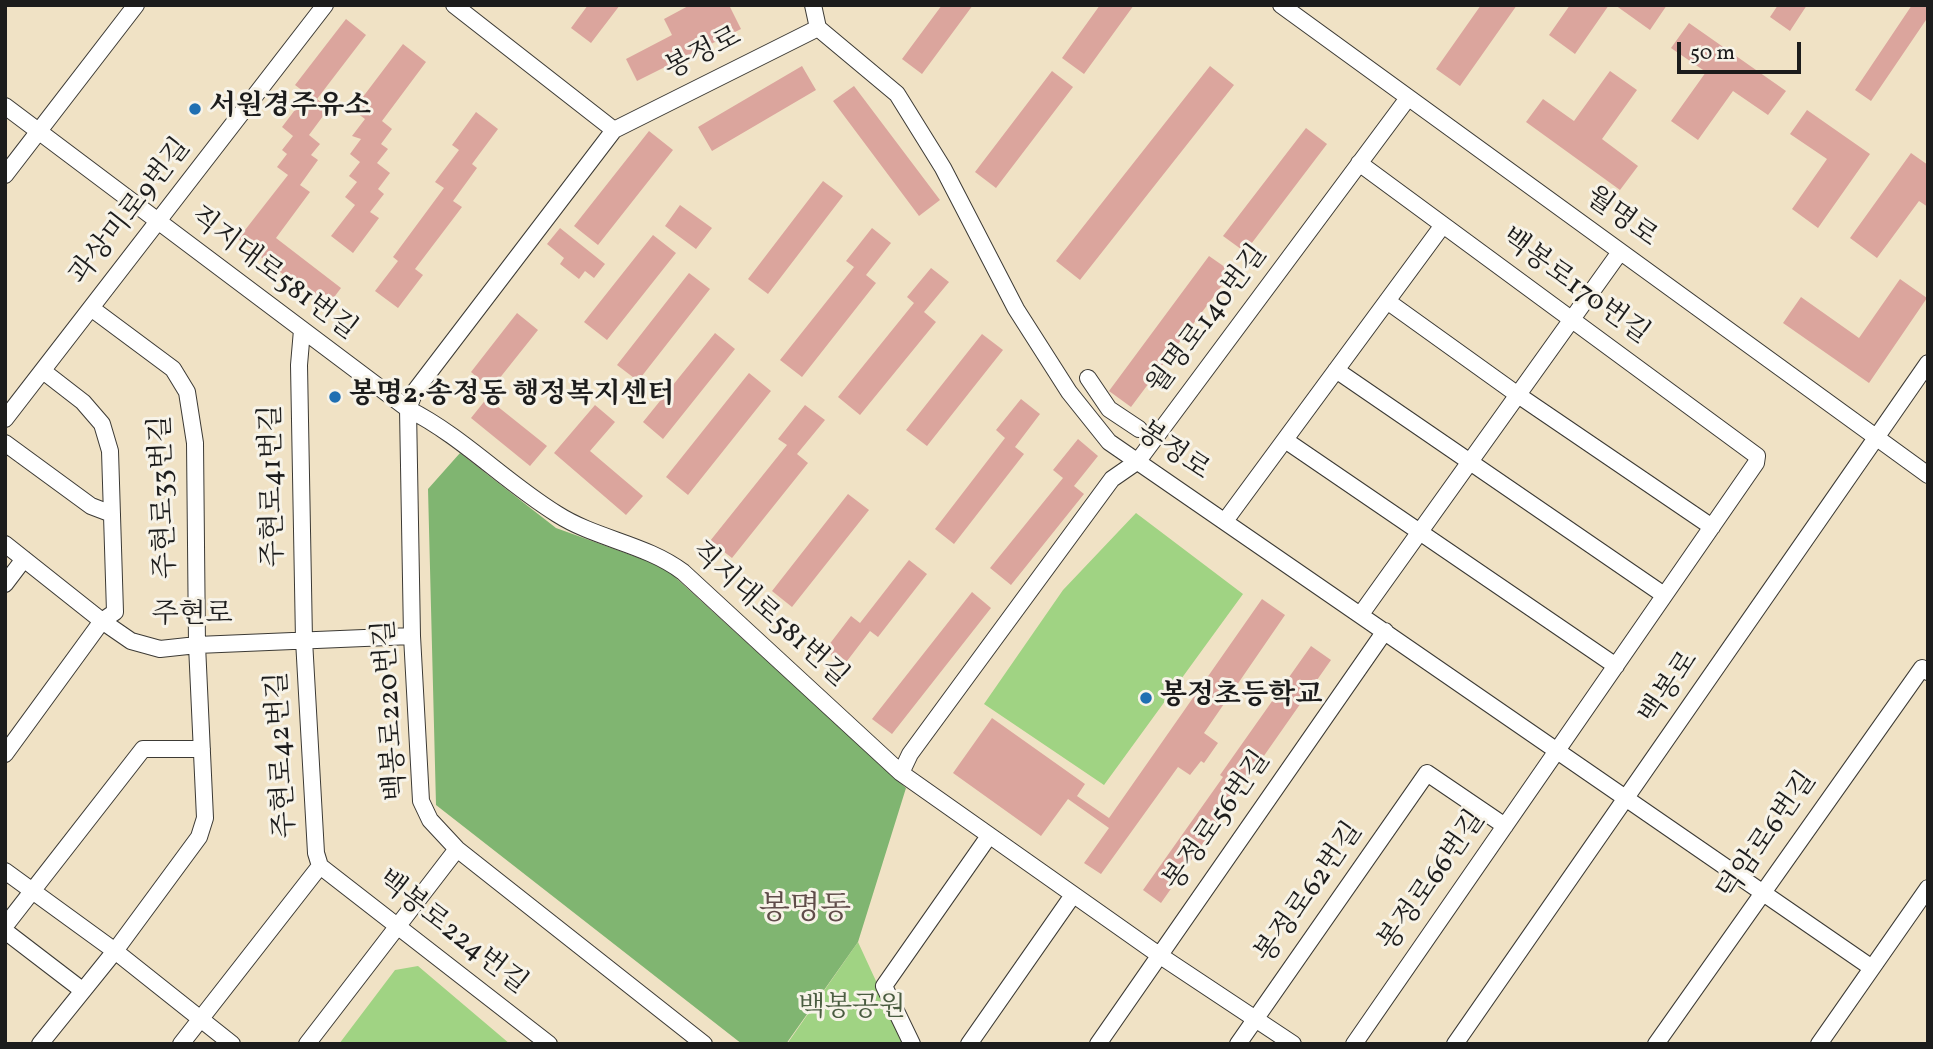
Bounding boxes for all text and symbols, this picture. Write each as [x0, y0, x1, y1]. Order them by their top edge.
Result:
street label: 봉정로 [660, 22, 748, 88]
scale bar [1681, 28, 1805, 72]
text: 50 m [1690, 39, 1735, 68]
place label: 서원경주유소 [209, 92, 371, 126]
marker: 서원경주유소 [187, 101, 203, 117]
street label: 과상미로9번길 [64, 133, 200, 293]
street label: 월명로 [1577, 182, 1663, 256]
street label: 직지대로581번길 [182, 201, 362, 349]
street label: 백봉로170번길 [1493, 223, 1655, 353]
street label: 월명로140번길 [1142, 239, 1276, 403]
place label: 봉명2·송정동 행정복지센터 [349, 380, 675, 414]
marker: 봉명2·송정동 행정복지센터 [327, 389, 343, 405]
street label: 주현로41번길 [257, 404, 293, 568]
street label: 주현로33번길 [146, 415, 186, 579]
street label: 봉정로 [1129, 416, 1215, 490]
street label: 직지대로581번길 [682, 536, 854, 696]
street label: 주현로 [151, 600, 233, 634]
street label: 백봉로220번길 [370, 618, 416, 802]
street label: 백봉로 [1634, 646, 1708, 732]
street label: 주현로42번길 [263, 671, 305, 839]
place label: 봉정초등학교 [1160, 681, 1322, 715]
marker: 봉정초등학교 [1138, 690, 1154, 706]
street label: 봉정로56번길 [1159, 746, 1279, 898]
street label: 덕암로6번길 [1712, 766, 1826, 908]
street label: 봉정로66번길 [1373, 805, 1495, 959]
street label: 봉정로62번길 [1250, 817, 1372, 971]
street label: 백봉로224번길 [369, 865, 533, 1003]
district label: 봉명동 [759, 893, 851, 931]
park label: 백봉공원 [798, 993, 906, 1027]

